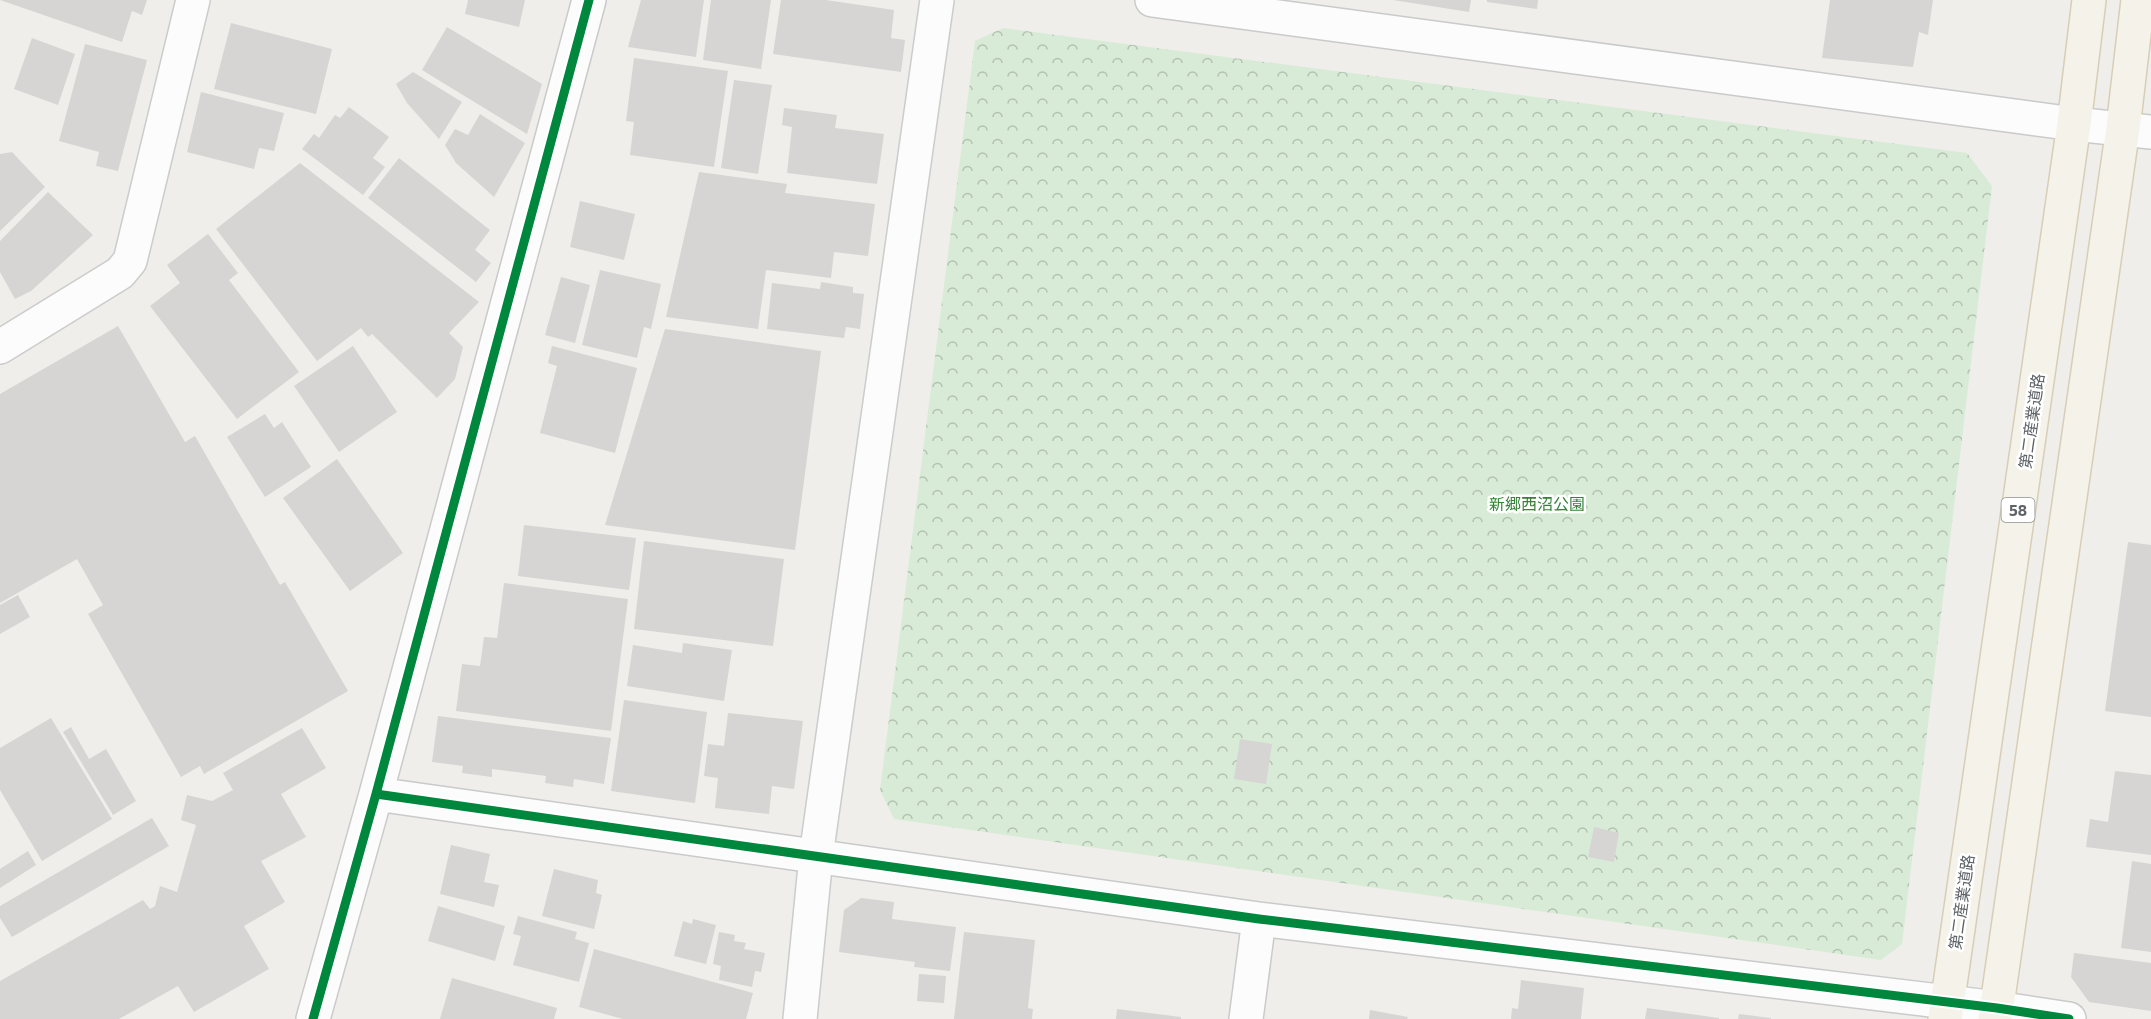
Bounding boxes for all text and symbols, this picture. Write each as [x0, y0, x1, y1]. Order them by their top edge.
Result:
street label: 第二産業道路 [2015, 372, 2047, 470]
park label: 新郷西沼公園 [1489, 494, 1585, 513]
road number: 58 [2002, 498, 2034, 522]
street label: 第二産業道路 [1945, 853, 1977, 951]

